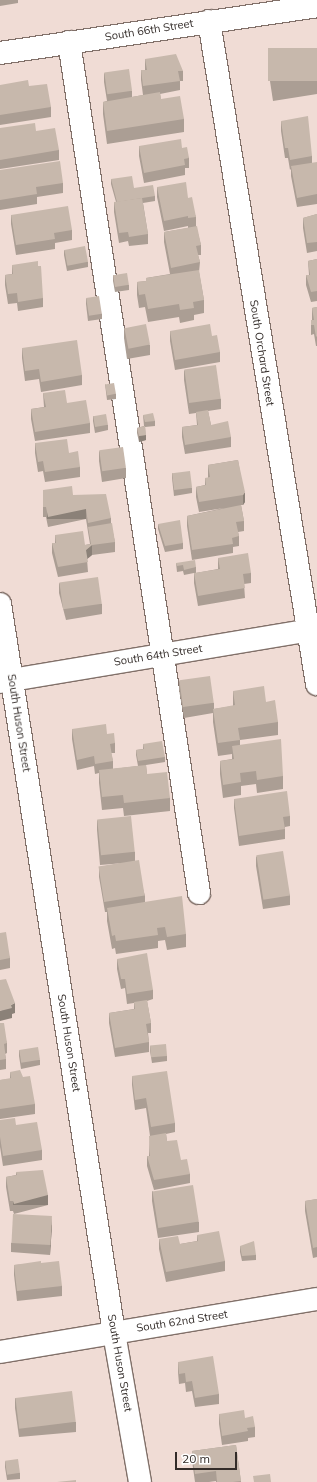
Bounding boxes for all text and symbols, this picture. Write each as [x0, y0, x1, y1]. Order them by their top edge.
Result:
street label: South 66th Street [104, 16, 194, 44]
street label: South Orchard Street [247, 299, 277, 407]
street label: South 64th Street [113, 641, 203, 669]
street label: South Huson Street [5, 673, 33, 773]
street label: South Huson Street [55, 993, 83, 1093]
street label: South 62nd Street [135, 1307, 229, 1335]
street label: South Huson Street [105, 1313, 135, 1413]
scale bar [177, 1444, 239, 1470]
text: 20 m [182, 1451, 210, 1466]

